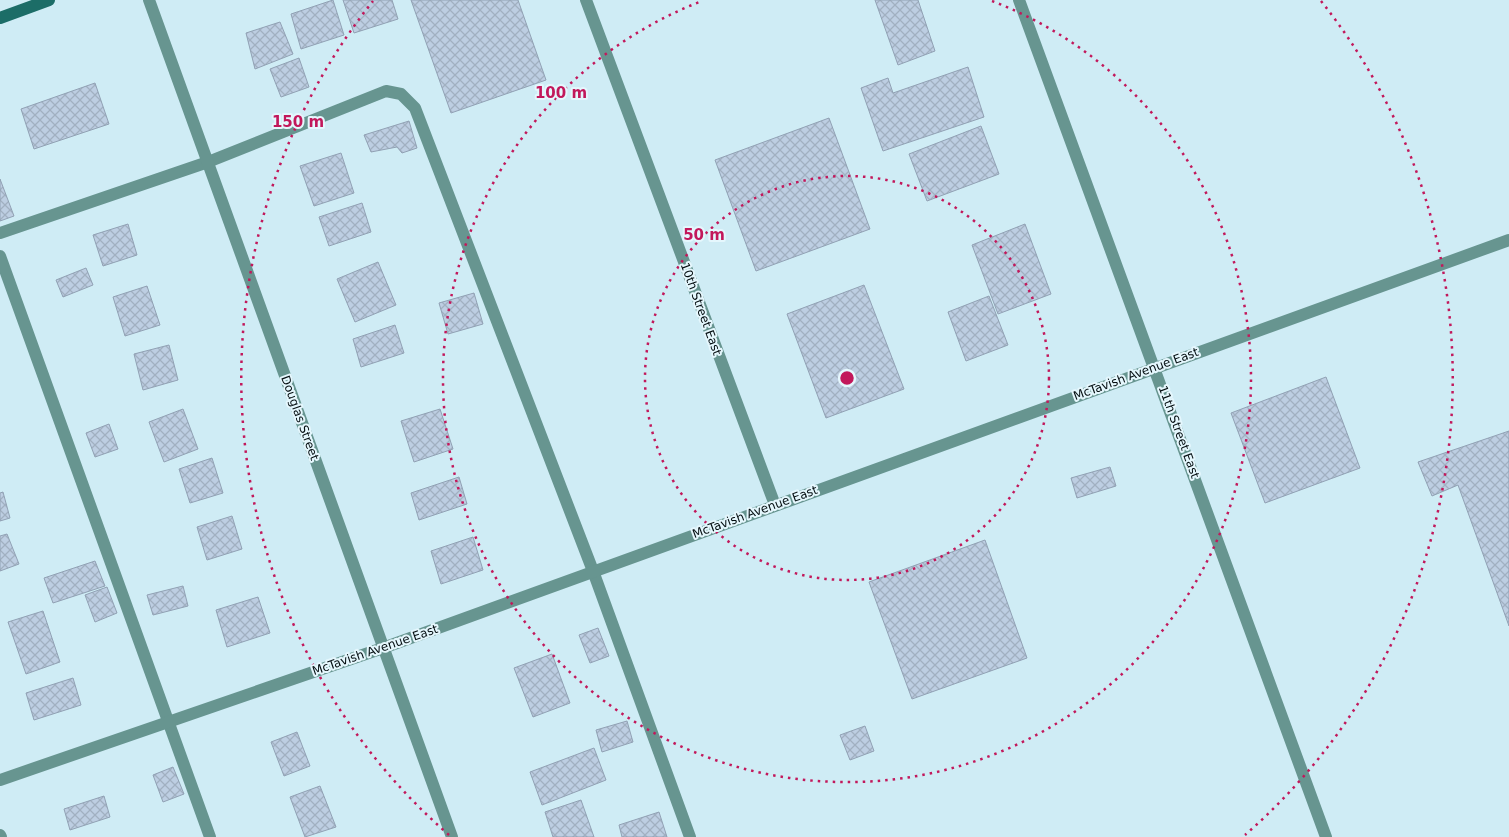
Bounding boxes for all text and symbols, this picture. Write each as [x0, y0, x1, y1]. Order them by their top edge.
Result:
text: 100 m [535, 84, 587, 102]
text: 150 m [272, 113, 324, 131]
text: 50 m [683, 226, 725, 244]
street label: 10th Street East [678, 261, 724, 358]
street label: McTavish Avenue East [1072, 345, 1201, 403]
centre of rings [838, 369, 856, 387]
street label: Douglas Street [278, 374, 322, 462]
street label: 11th Street East [1156, 384, 1202, 481]
street label: McTavish Avenue East [691, 483, 820, 541]
street label: McTavish Avenue East [310, 622, 440, 678]

